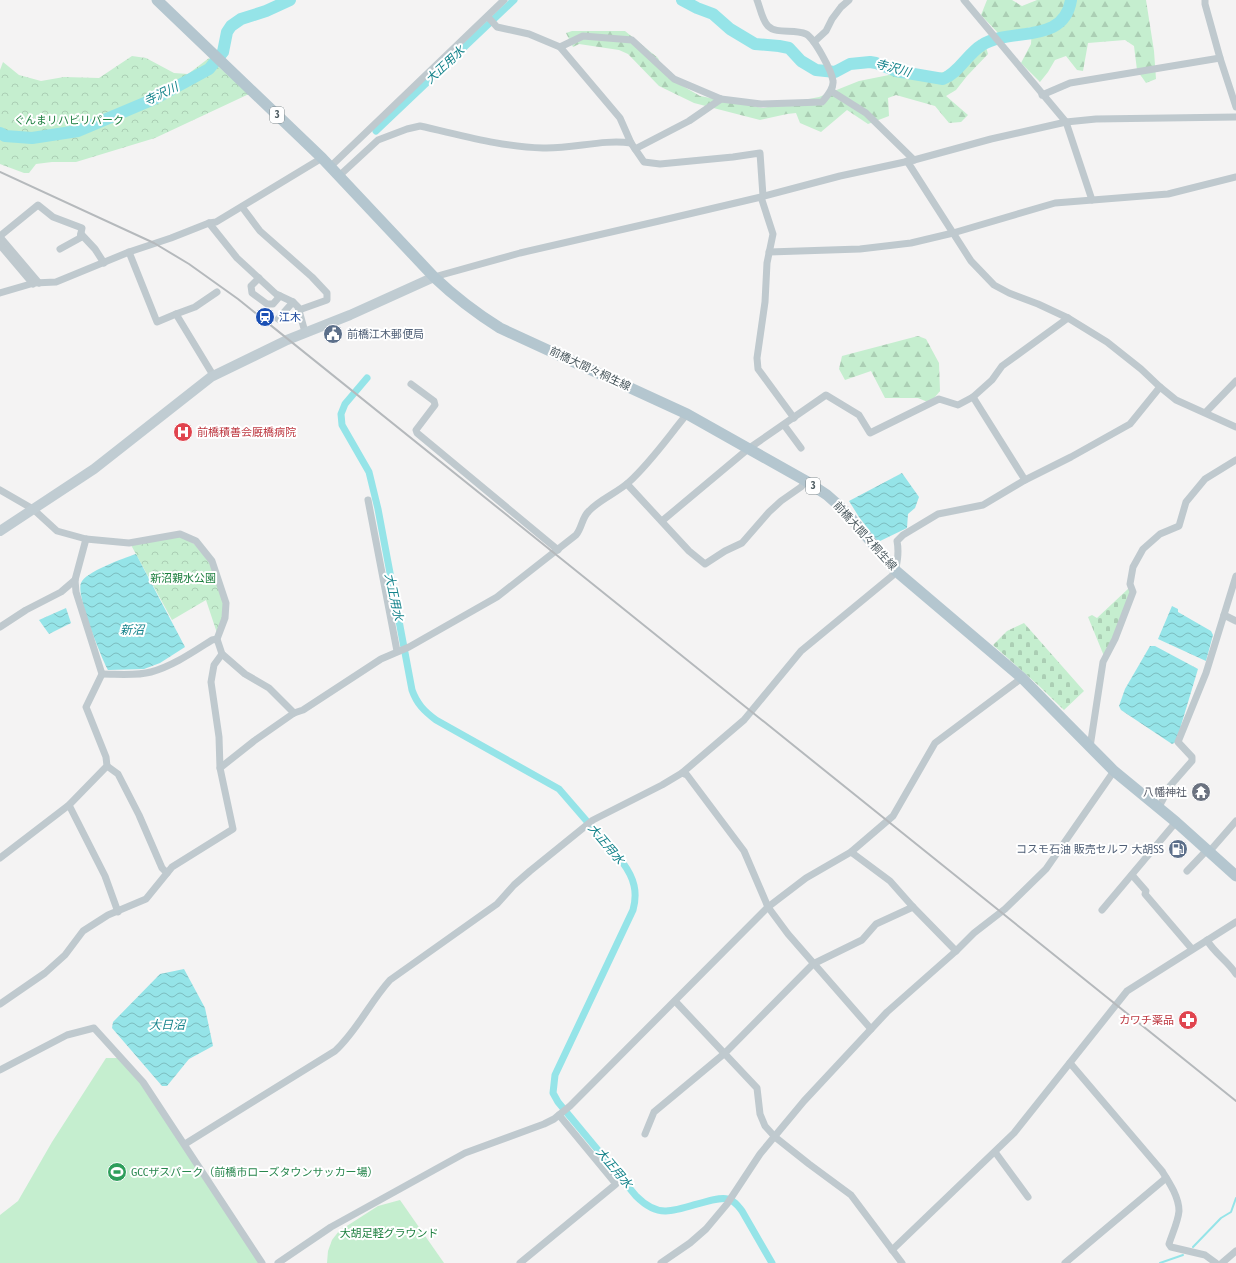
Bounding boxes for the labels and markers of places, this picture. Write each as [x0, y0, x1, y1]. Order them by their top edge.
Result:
station icon: 江木 [254, 306, 276, 328]
place label: 江木 [279, 311, 301, 324]
public building icon: 前橋江木郵便局 [322, 323, 344, 345]
place label: 前橋江木郵便局 [347, 328, 424, 341]
hospital icon: 前橋積善会厩橋病院 [172, 421, 194, 443]
place label: 前橋積善会厩橋病院 [197, 426, 296, 439]
temple icon: 八幡神社 [1190, 781, 1212, 803]
place label: 八幡神社 [1143, 786, 1187, 799]
fuel station icon: コスモ石油 販売セルフ 大胡SS [1167, 838, 1189, 860]
place label: コスモ石油 販売セルフ 大胡SS [1016, 843, 1165, 856]
pharmacy icon: カワチ薬品 [1177, 1009, 1199, 1031]
place label: カワチ薬品 [1119, 1014, 1174, 1027]
sports icon: GCCザスパーク（前橋市ローズタウンサッカー場） [106, 1161, 128, 1183]
place label: GCCザスパーク（前橋市ローズタウンサッカー場） [131, 1166, 379, 1179]

